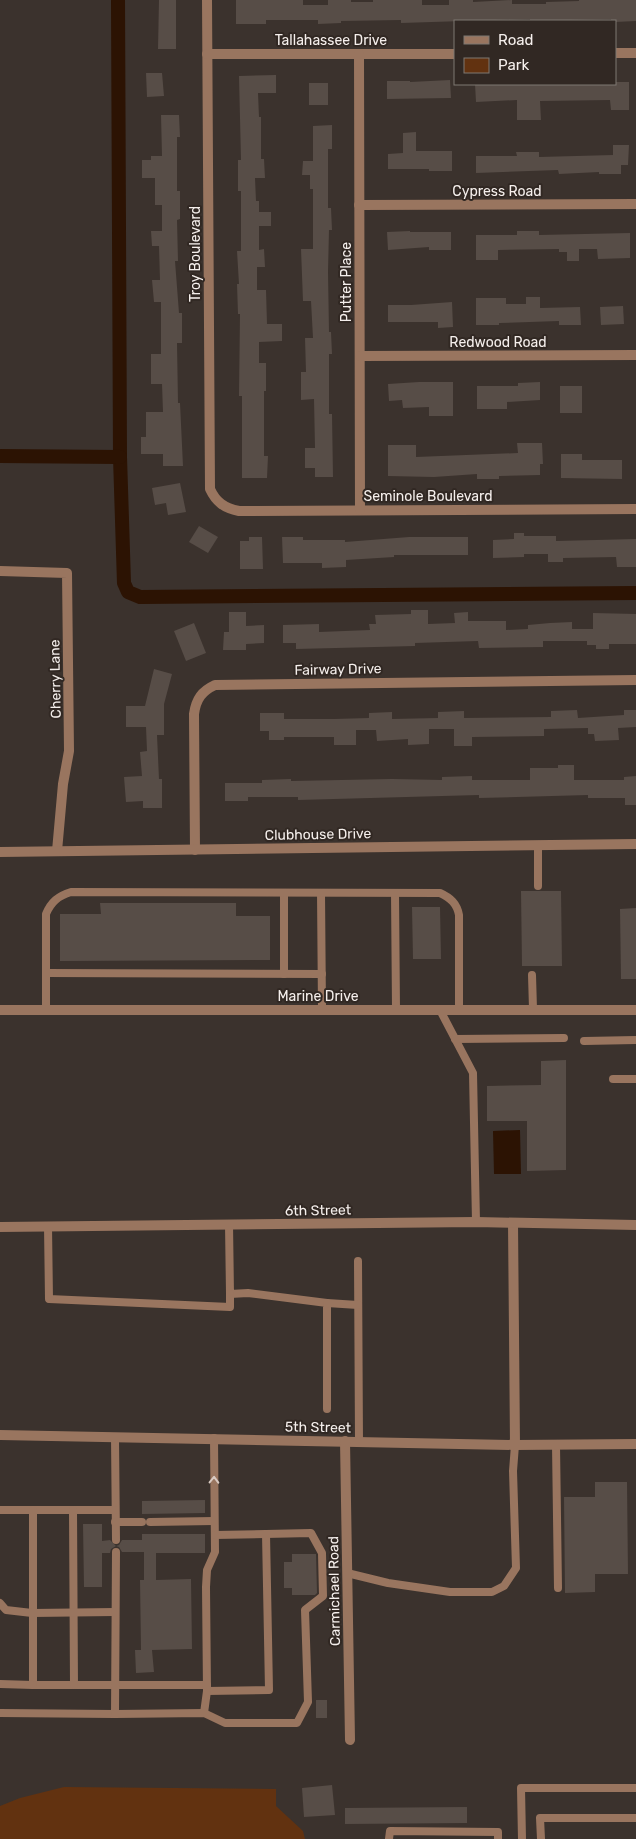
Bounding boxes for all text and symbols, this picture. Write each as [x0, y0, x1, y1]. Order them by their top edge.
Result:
legend [454, 20, 616, 85]
text: Road [498, 31, 534, 49]
street label: Tallahassee Drive [275, 32, 387, 49]
text: Park [498, 56, 529, 74]
street label: Cypress Road [452, 183, 542, 200]
street label: Troy Boulevard [187, 206, 204, 302]
street label: Putter Place [338, 242, 355, 322]
street label: Redwood Road [449, 334, 547, 351]
street label: Seminole Boulevard [363, 488, 493, 505]
street label: Cherry Lane [46, 639, 65, 719]
street label: Fairway Drive [294, 660, 382, 679]
street label: Clubhouse Drive [265, 825, 372, 844]
street label: Marine Drive [278, 988, 359, 1005]
street label: 6th Street [285, 1201, 352, 1220]
street label: 5th Street [285, 1418, 352, 1437]
one-way arrow [209, 1476, 219, 1484]
street label: Carmichael Road [325, 1536, 344, 1646]

